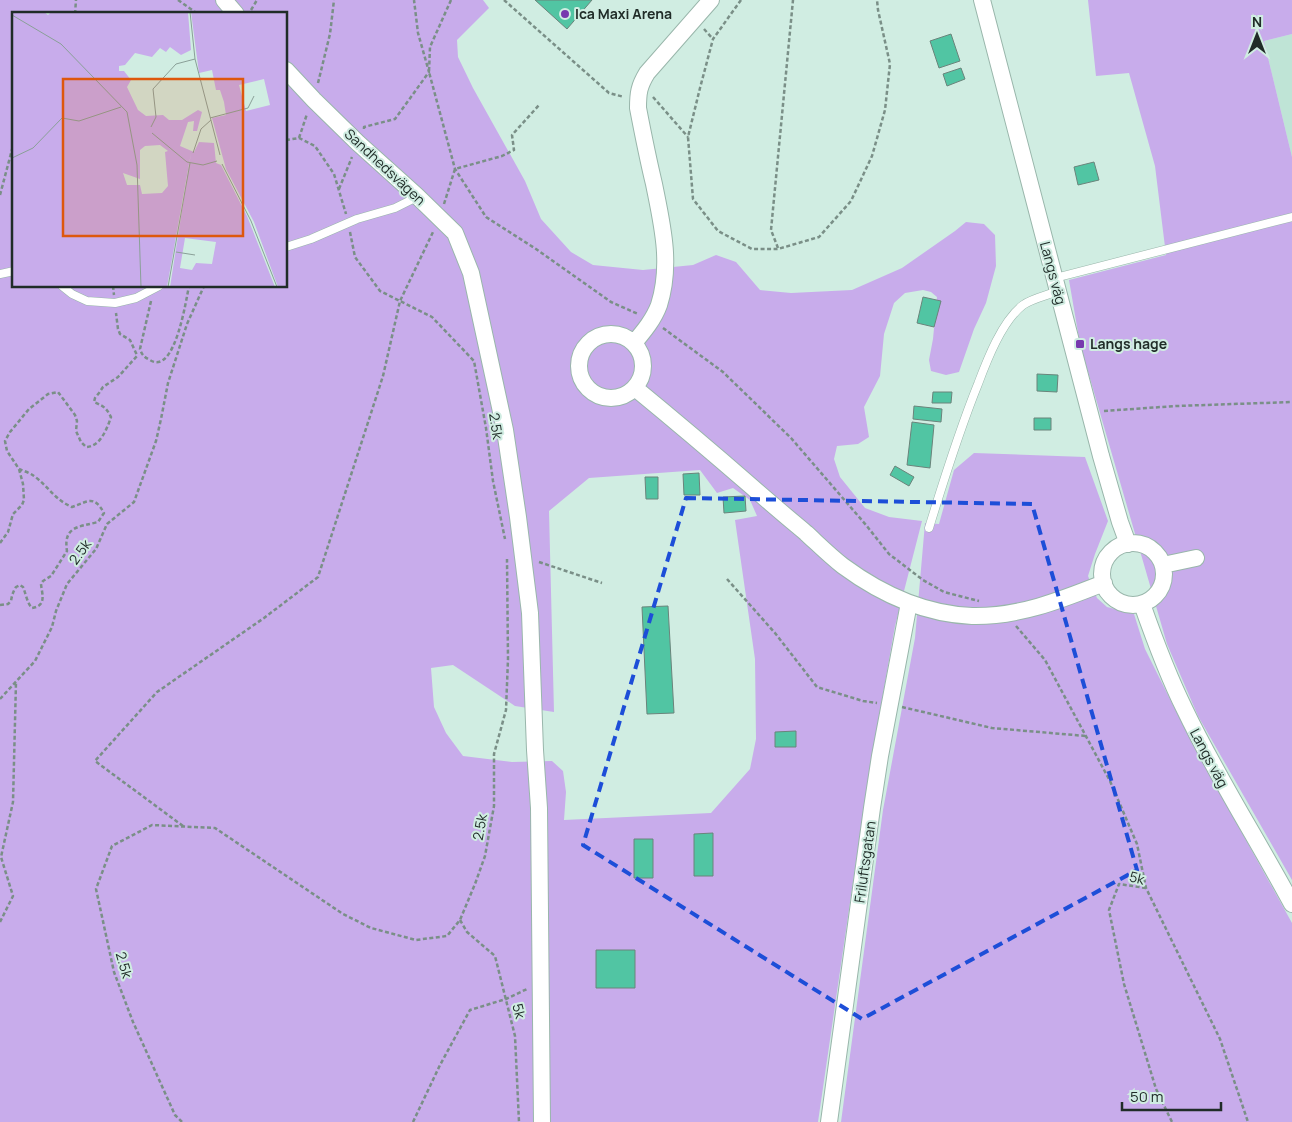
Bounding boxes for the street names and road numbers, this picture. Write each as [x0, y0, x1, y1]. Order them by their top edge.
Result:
street label: Sandhedsvägen [341, 124, 430, 209]
street label: Langs väg [1036, 239, 1071, 306]
street label: 2.5k [485, 411, 508, 442]
street label: 2.5k [64, 535, 96, 568]
street label: Langs väg [1186, 725, 1233, 791]
street label: 2.5k [468, 811, 491, 842]
street label: Friluftsgatan [849, 820, 880, 904]
street label: 5k [1128, 866, 1148, 889]
street label: 2.5k [112, 949, 138, 981]
street label: 5k [508, 1001, 531, 1021]

